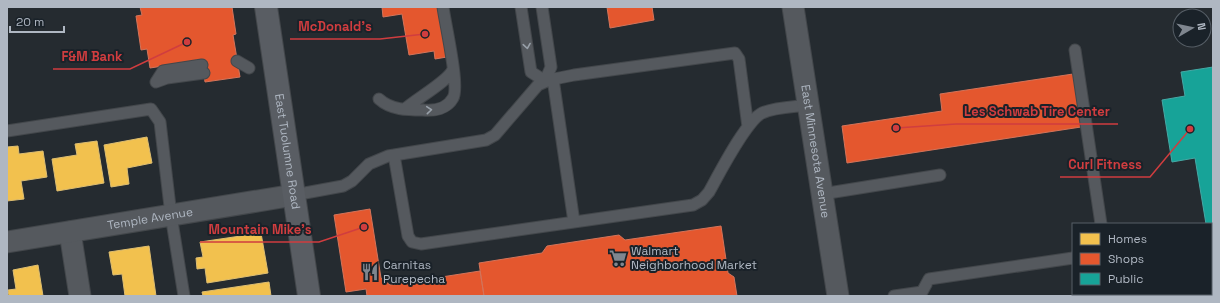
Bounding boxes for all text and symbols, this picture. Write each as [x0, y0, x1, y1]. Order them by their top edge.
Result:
scale bar [10, 8, 64, 34]
north arrow [1172, 8, 1212, 48]
text: 20 m [16, 14, 44, 30]
callout: McDonald's [290, 14, 380, 39]
text: McDonald's [298, 18, 372, 35]
text: N [1194, 22, 1209, 31]
one-way arrow [522, 42, 531, 49]
callout: F&M Bank [53, 44, 130, 69]
text: F&M Bank [62, 48, 123, 65]
street label: East Minnesota Avenue [797, 83, 834, 219]
street label: East Tuolumne Road [271, 93, 304, 210]
callout: Les Schwab Tire Center [956, 99, 1118, 124]
text: Les Schwab Tire Center [964, 103, 1110, 120]
one-way arrow [426, 105, 432, 114]
callout: Curl Fitness [1060, 152, 1150, 177]
text: Curl Fitness [1068, 156, 1142, 173]
street label: Temple Avenue [106, 204, 194, 233]
callout: Mountain Mike's [200, 217, 319, 242]
text: Mountain Mike's [208, 221, 312, 238]
legend [1072, 223, 1212, 295]
text: Homes [1108, 231, 1147, 247]
place label: Walmart Neighborhood Market [631, 243, 757, 273]
supermarket icon: Walmart Neighborhood Market [608, 248, 628, 268]
text: Shops [1108, 251, 1144, 267]
place label: Carnitas Purepecha [383, 257, 445, 287]
restaurant icon: Carnitas Purepecha [360, 262, 380, 282]
text: Public [1108, 271, 1143, 287]

